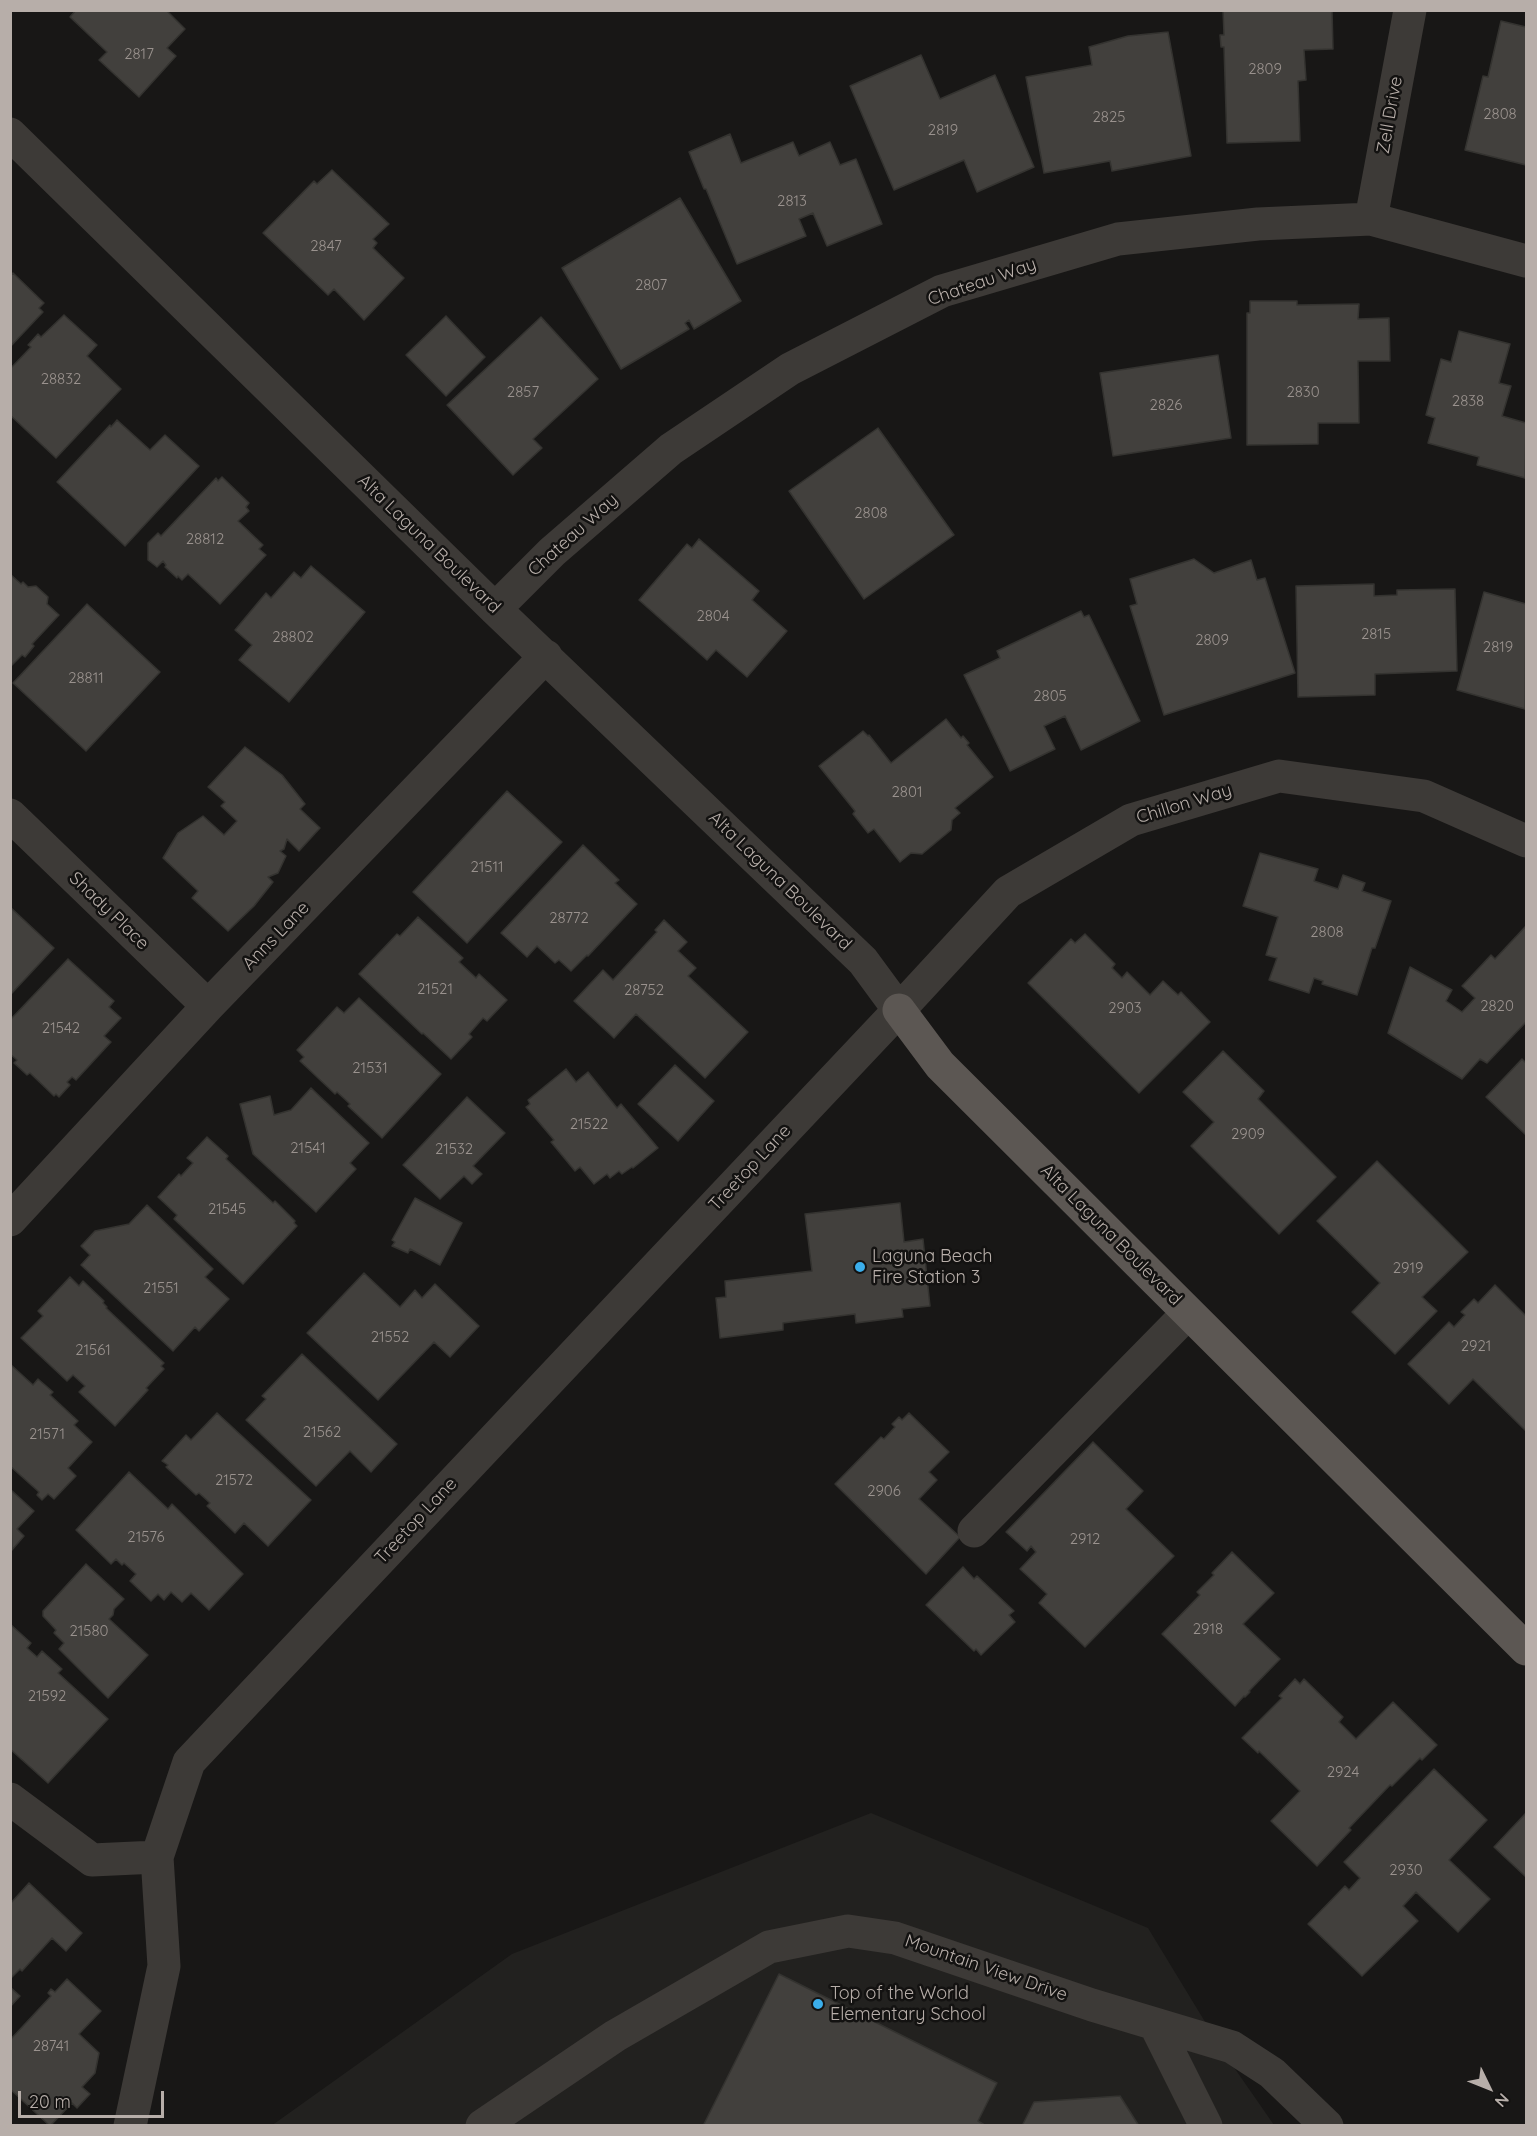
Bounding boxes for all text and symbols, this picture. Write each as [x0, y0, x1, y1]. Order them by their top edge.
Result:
house number: 2817 [124, 45, 154, 63]
house number: 2809 [1248, 60, 1282, 78]
street label: Zell Drive [1373, 75, 1407, 155]
house number: 2808 [1483, 105, 1517, 123]
house number: 2825 [1093, 108, 1125, 126]
house number: 2819 [928, 121, 958, 139]
house number: 2813 [777, 192, 807, 210]
house number: 2847 [310, 237, 342, 255]
street label: Chateau Way [925, 253, 1039, 311]
house number: 2807 [635, 276, 667, 294]
house number: 28832 [41, 370, 81, 388]
house number: 2857 [507, 383, 539, 401]
house number: 2830 [1286, 383, 1320, 401]
house number: 2838 [1452, 392, 1484, 410]
house number: 2826 [1150, 396, 1182, 414]
street label: Alta Laguna Boulevard [353, 470, 505, 618]
street label: Chateau Way [524, 489, 622, 581]
house number: 2808 [854, 504, 888, 522]
house number: 28812 [186, 530, 224, 548]
house number: 2804 [696, 607, 730, 625]
house number: 2815 [1361, 625, 1391, 643]
house number: 28802 [272, 628, 314, 646]
house number: 2809 [1195, 631, 1229, 649]
house number: 2819 [1483, 638, 1513, 656]
house number: 28811 [68, 669, 104, 687]
house number: 2805 [1033, 687, 1067, 705]
street label: Chillon Way [1134, 779, 1234, 829]
house number: 2801 [892, 783, 922, 801]
street label: Alta Laguna Boulevard [704, 807, 856, 955]
house number: 21511 [470, 858, 504, 876]
street label: Shady Place [65, 868, 153, 954]
street label: Anns Lane [238, 897, 314, 975]
house number: 28772 [549, 909, 589, 927]
house number: 2808 [1310, 923, 1344, 941]
house number: 21521 [417, 980, 453, 998]
house number: 28752 [624, 981, 664, 999]
house number: 2820 [1480, 997, 1514, 1015]
house number: 2903 [1108, 999, 1142, 1017]
house number: 21542 [42, 1019, 80, 1037]
house number: 21531 [352, 1059, 388, 1077]
house number: 21522 [570, 1115, 608, 1133]
street label: Treetop Lane [704, 1120, 796, 1216]
house number: 2909 [1231, 1125, 1265, 1143]
house number: 21541 [290, 1139, 326, 1157]
house number: 21532 [435, 1140, 473, 1158]
street label: Alta Laguna Boulevard [1036, 1160, 1186, 1310]
house number: 21545 [208, 1200, 246, 1218]
place label: Laguna Beach Fire Station 3 [872, 1246, 992, 1288]
house number: 2919 [1393, 1259, 1423, 1277]
marker: Laguna Beach Fire Station 3 [853, 1260, 867, 1274]
house number: 21551 [143, 1279, 179, 1297]
house number: 21552 [371, 1328, 409, 1346]
house number: 2921 [1461, 1337, 1491, 1355]
house number: 21561 [75, 1341, 111, 1359]
house number: 21562 [303, 1423, 341, 1441]
house number: 21571 [29, 1425, 65, 1443]
house number: 21572 [215, 1471, 253, 1489]
street label: Treetop Lane [370, 1473, 462, 1569]
house number: 2906 [867, 1482, 901, 1500]
house number: 21576 [127, 1528, 165, 1546]
house number: 2912 [1070, 1530, 1100, 1548]
house number: 2918 [1193, 1620, 1223, 1638]
house number: 21580 [69, 1622, 109, 1640]
house number: 21592 [28, 1687, 66, 1705]
house number: 2924 [1327, 1763, 1359, 1781]
house number: 2930 [1389, 1861, 1423, 1879]
street label: Mountain View Drive [902, 1930, 1070, 2006]
place label: Top of the World Elementary School [830, 1983, 986, 2026]
marker: Top of the World Elementary School [811, 1997, 825, 2011]
house number: 28741 [33, 2037, 69, 2055]
north arrow [1459, 2058, 1519, 2118]
scale bar [21, 2079, 166, 2117]
text: N [1491, 2089, 1513, 2111]
text: 20 m [29, 2090, 71, 2113]

